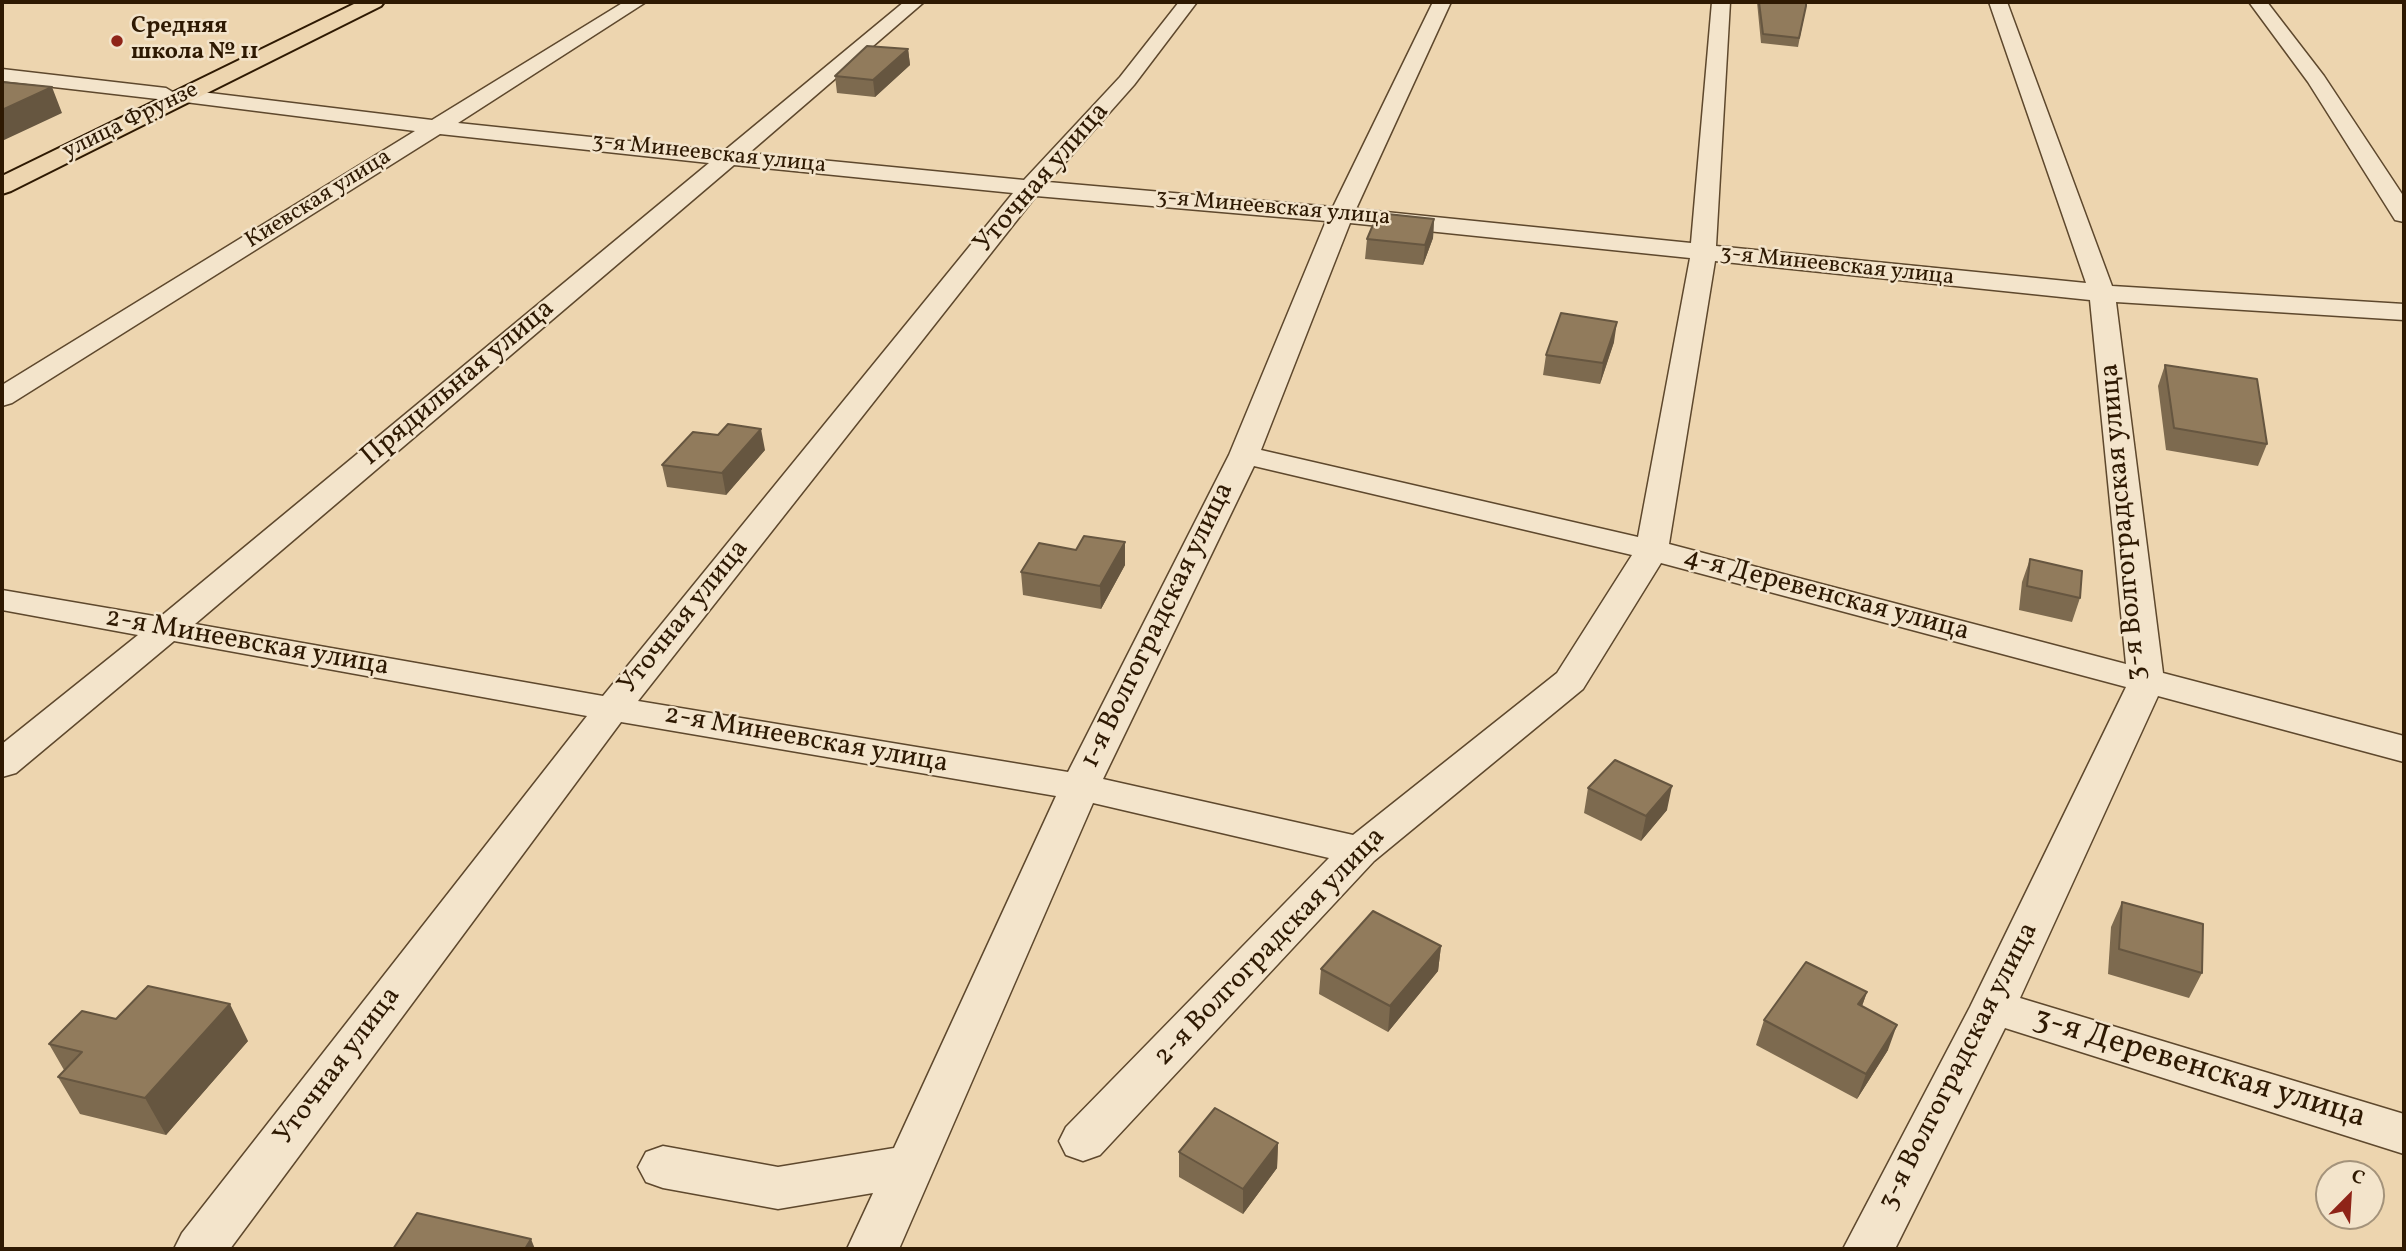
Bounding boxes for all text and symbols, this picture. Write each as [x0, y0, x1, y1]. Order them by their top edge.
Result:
place label: Средняя школа № 11 [131, 14, 259, 68]
marker: Средняя школа № 11 [109, 33, 125, 49]
street label: улица Фрунзе [59, 77, 203, 167]
street label: Уточная улица [968, 96, 1118, 262]
street label: 3-я Минеевская улица [590, 129, 828, 181]
street label: Киевская улица [241, 144, 397, 256]
street label: 3-я Минеевская улица [1154, 185, 1392, 233]
street label: 3-я Минеевская улица [1718, 241, 1956, 293]
street label: Прядильная улица [355, 293, 563, 475]
street label: 3-я Волгоградская улица [2094, 362, 2156, 682]
street label: 1-я Волгоградская улица [1075, 478, 1243, 774]
street label: Уточная улица [612, 534, 758, 702]
street label: 4-я Деревенская улица [1679, 542, 1973, 650]
street label: 2-я Минеевская улица [103, 603, 391, 685]
street label: 2-я Минеевская улица [662, 700, 950, 782]
street label: 2-я Волгоградская улица [1148, 822, 1394, 1074]
street label: 3-я Волгоградская улица [1873, 918, 2047, 1216]
street label: Уточная улица [269, 981, 409, 1153]
street label: 3-я Деревенская улица [2028, 1001, 2370, 1139]
north arrow [2315, 1160, 2385, 1230]
text: С [2347, 1163, 2369, 1192]

